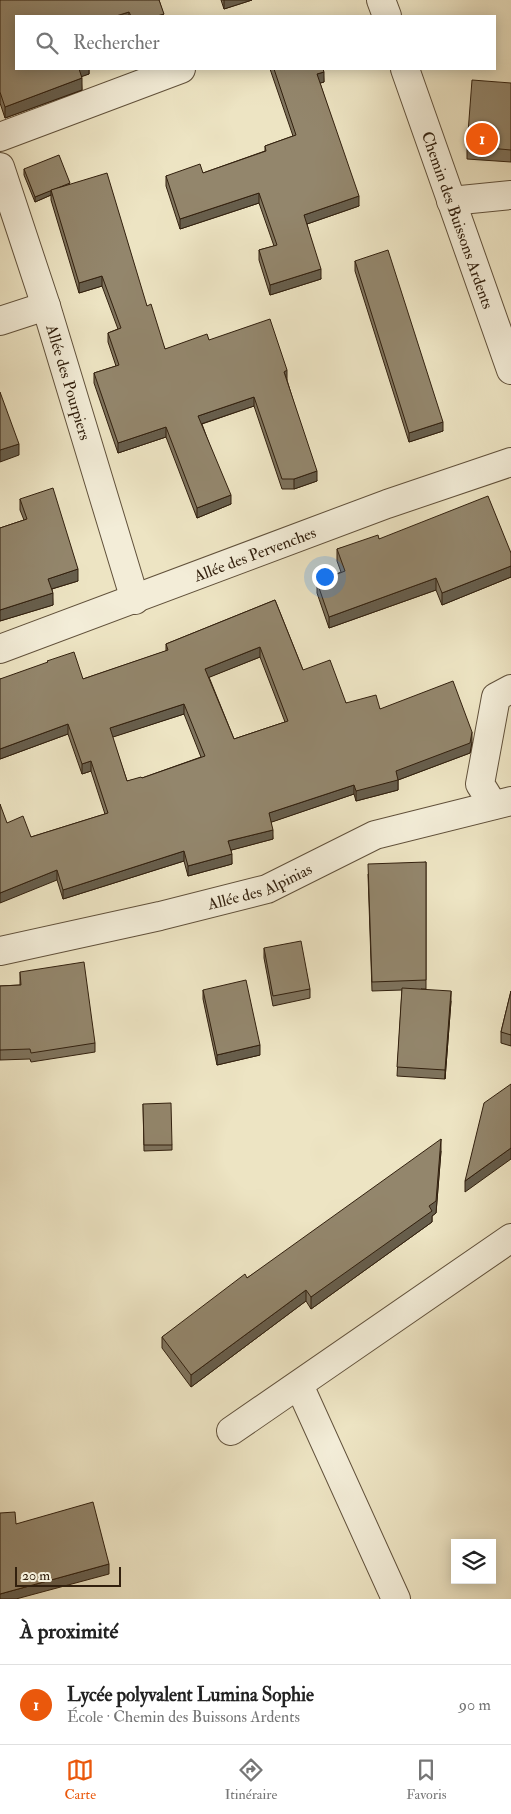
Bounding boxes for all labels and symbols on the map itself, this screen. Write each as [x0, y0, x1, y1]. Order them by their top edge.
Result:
pin: 1 [466, 120, 498, 158]
street label: Chemin des Buissons Ardents [417, 129, 498, 312]
street label: Allée des Pourpiers [41, 321, 95, 443]
street label: Allée des Pervenches [190, 523, 319, 587]
your location [312, 564, 338, 590]
street label: Allée des Alpinias [205, 859, 315, 915]
scale bar [15, 1564, 121, 1587]

